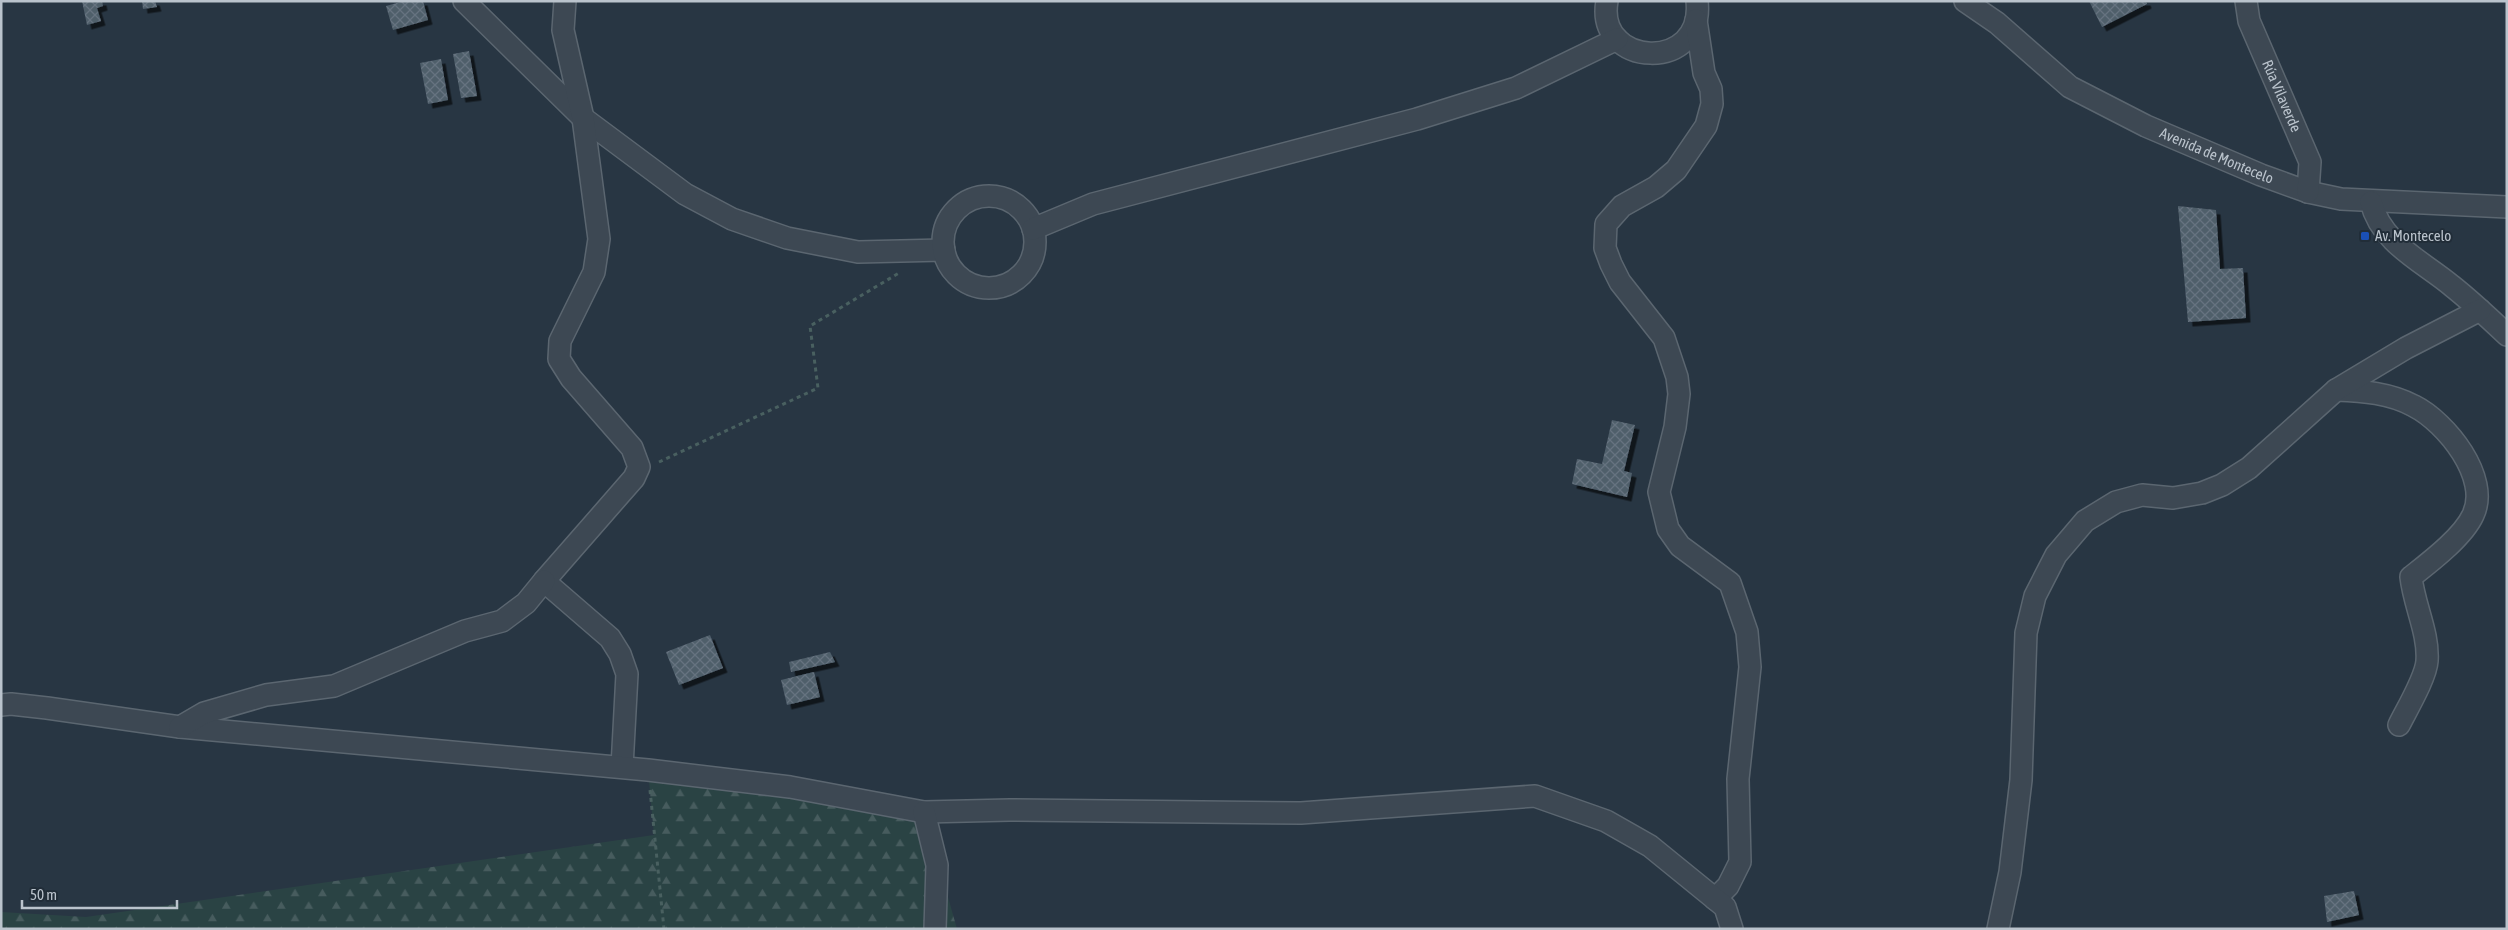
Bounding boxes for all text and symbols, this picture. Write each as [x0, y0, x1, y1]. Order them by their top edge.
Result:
street label: Rúa Vilaverde [2259, 57, 2305, 135]
street label: Avenida de Montecelo [2157, 124, 2276, 187]
place label: Av. Montecelo [2375, 227, 2451, 244]
marker: Av. Montecelo [2359, 230, 2371, 242]
scale bar [22, 878, 178, 910]
text: 50 m [30, 886, 57, 903]

